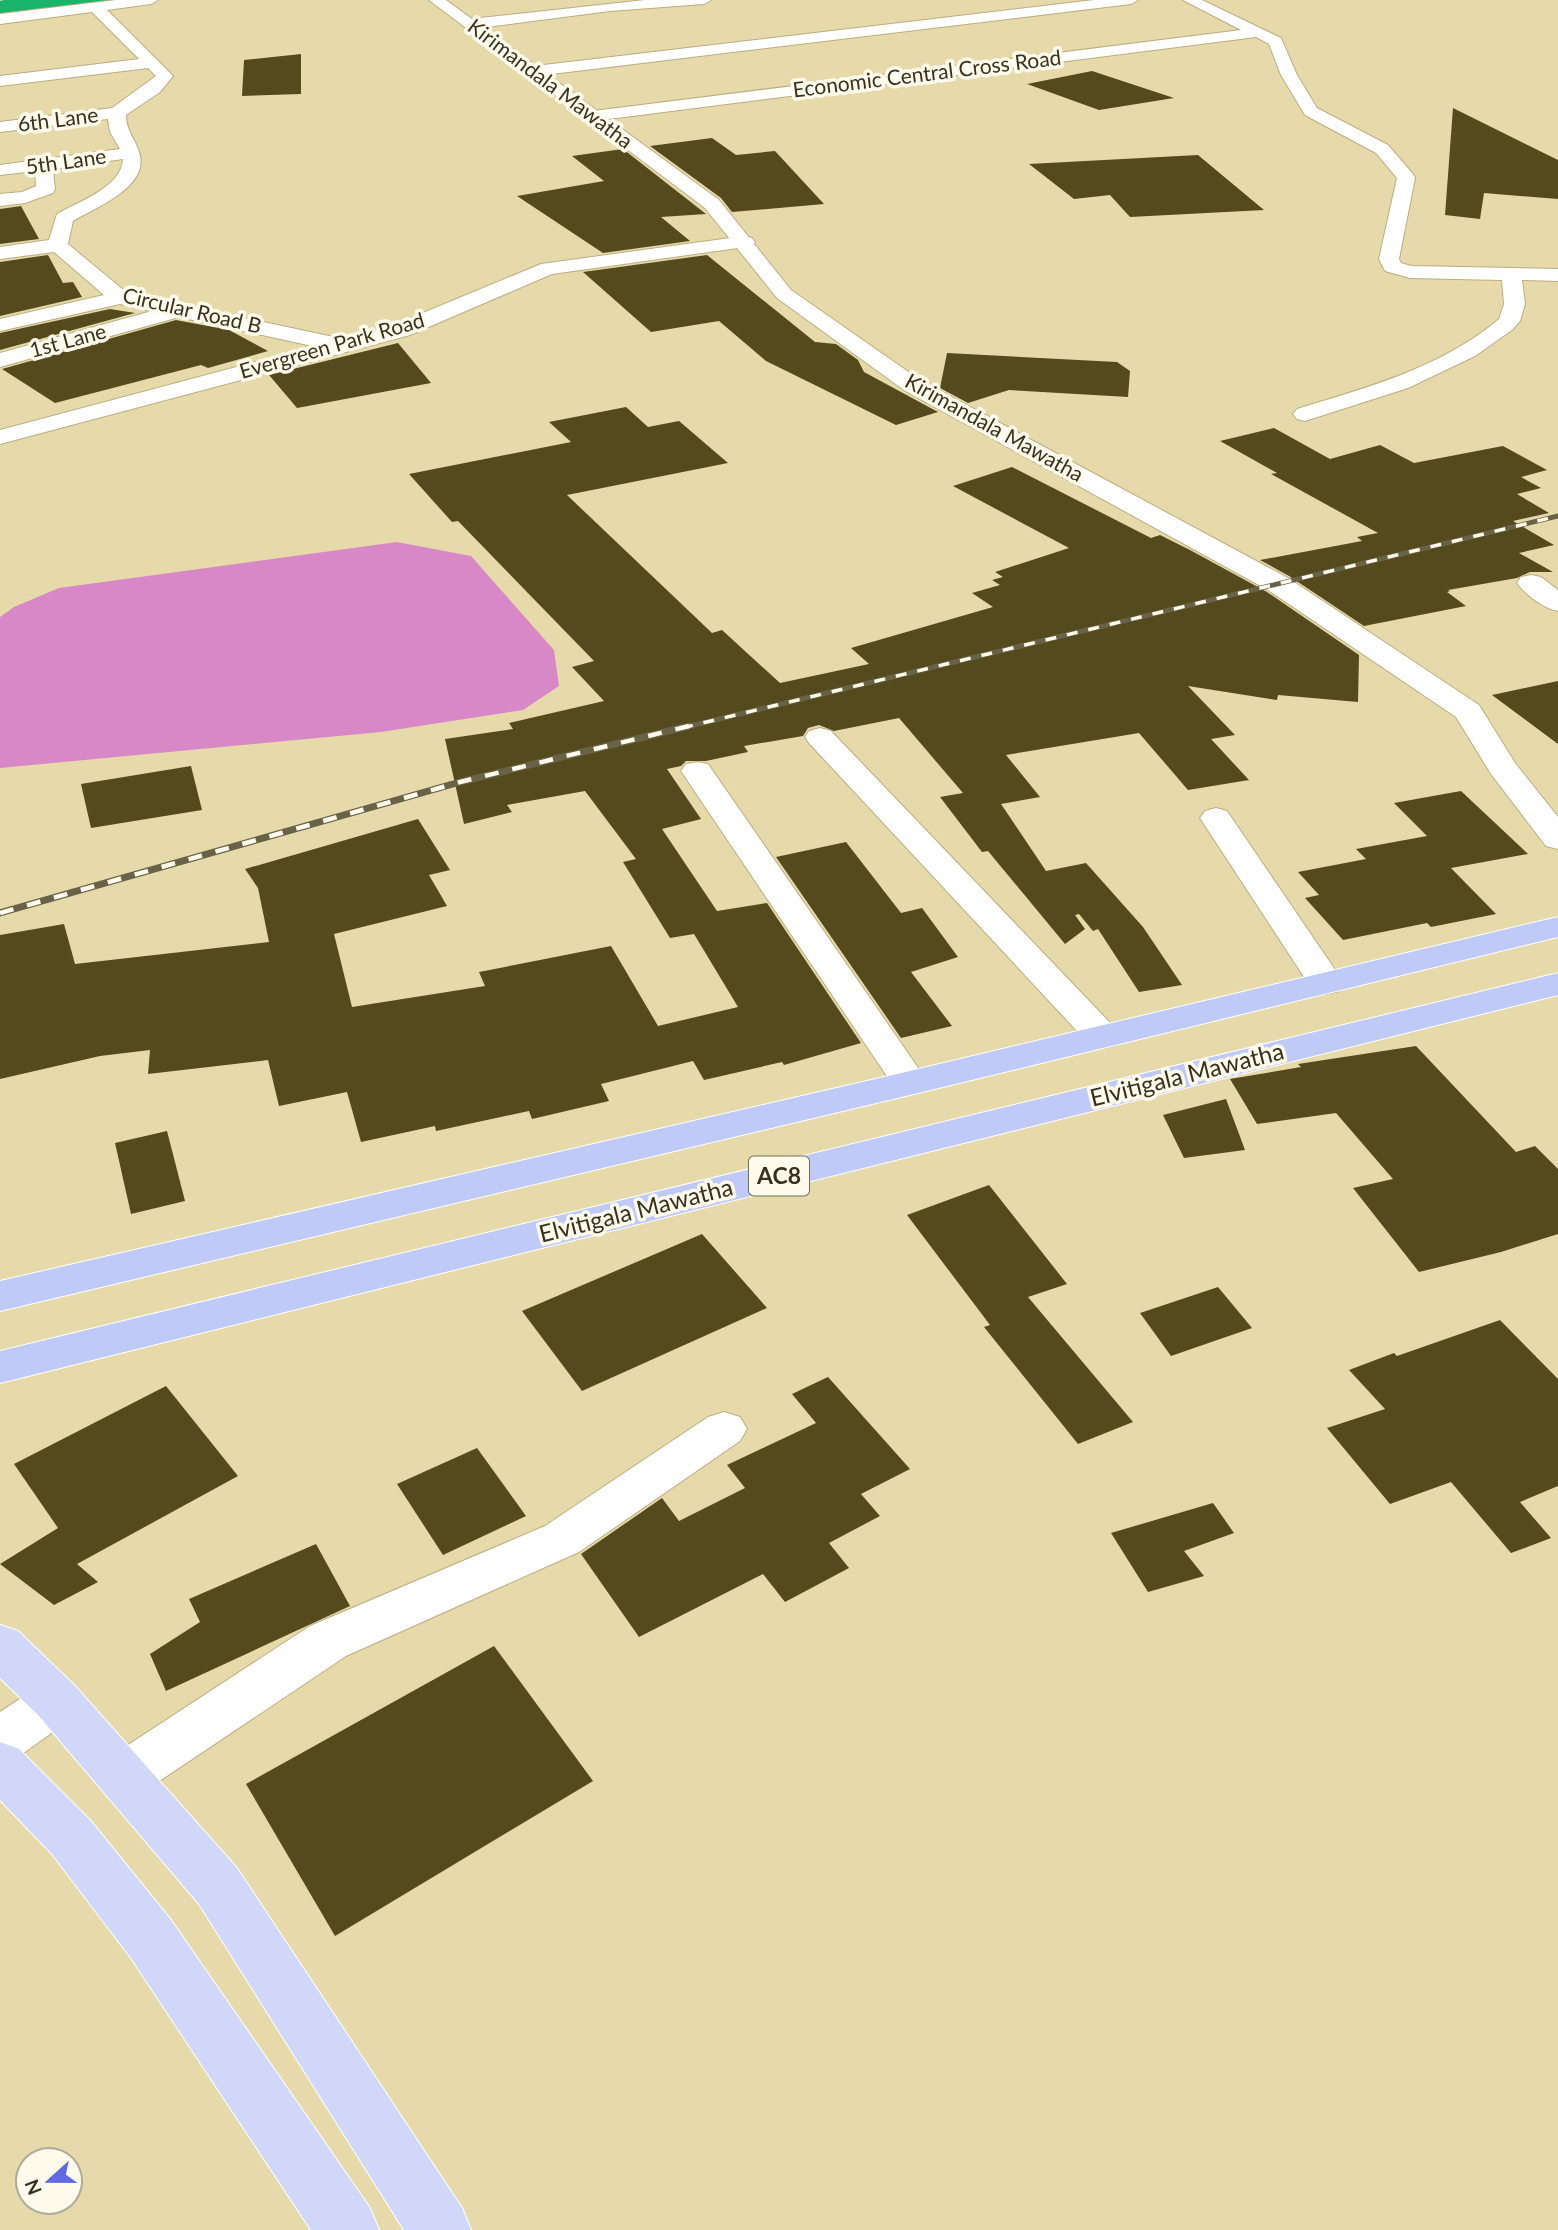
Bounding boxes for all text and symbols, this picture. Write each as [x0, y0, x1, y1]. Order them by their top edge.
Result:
street label: Kirimandala Mawatha [464, 13, 638, 153]
street label: Economic Central Cross Road [791, 44, 1062, 101]
street label: 6th Lane [16, 101, 99, 136]
street label: 5th Lane [24, 143, 108, 179]
street label: Circular Road B [121, 281, 264, 338]
street label: Evergreen Park Road [236, 306, 427, 383]
street label: 1st Lane [27, 317, 109, 362]
street label: Kirimandala Mawatha [901, 367, 1088, 486]
street label: Elvitigala Mawatha [1087, 1035, 1287, 1112]
road number: AC8 [749, 1156, 809, 1196]
street label: Elvitigala Mawatha [536, 1171, 736, 1248]
north arrow [14, 2146, 84, 2216]
text: N [19, 2176, 46, 2198]

